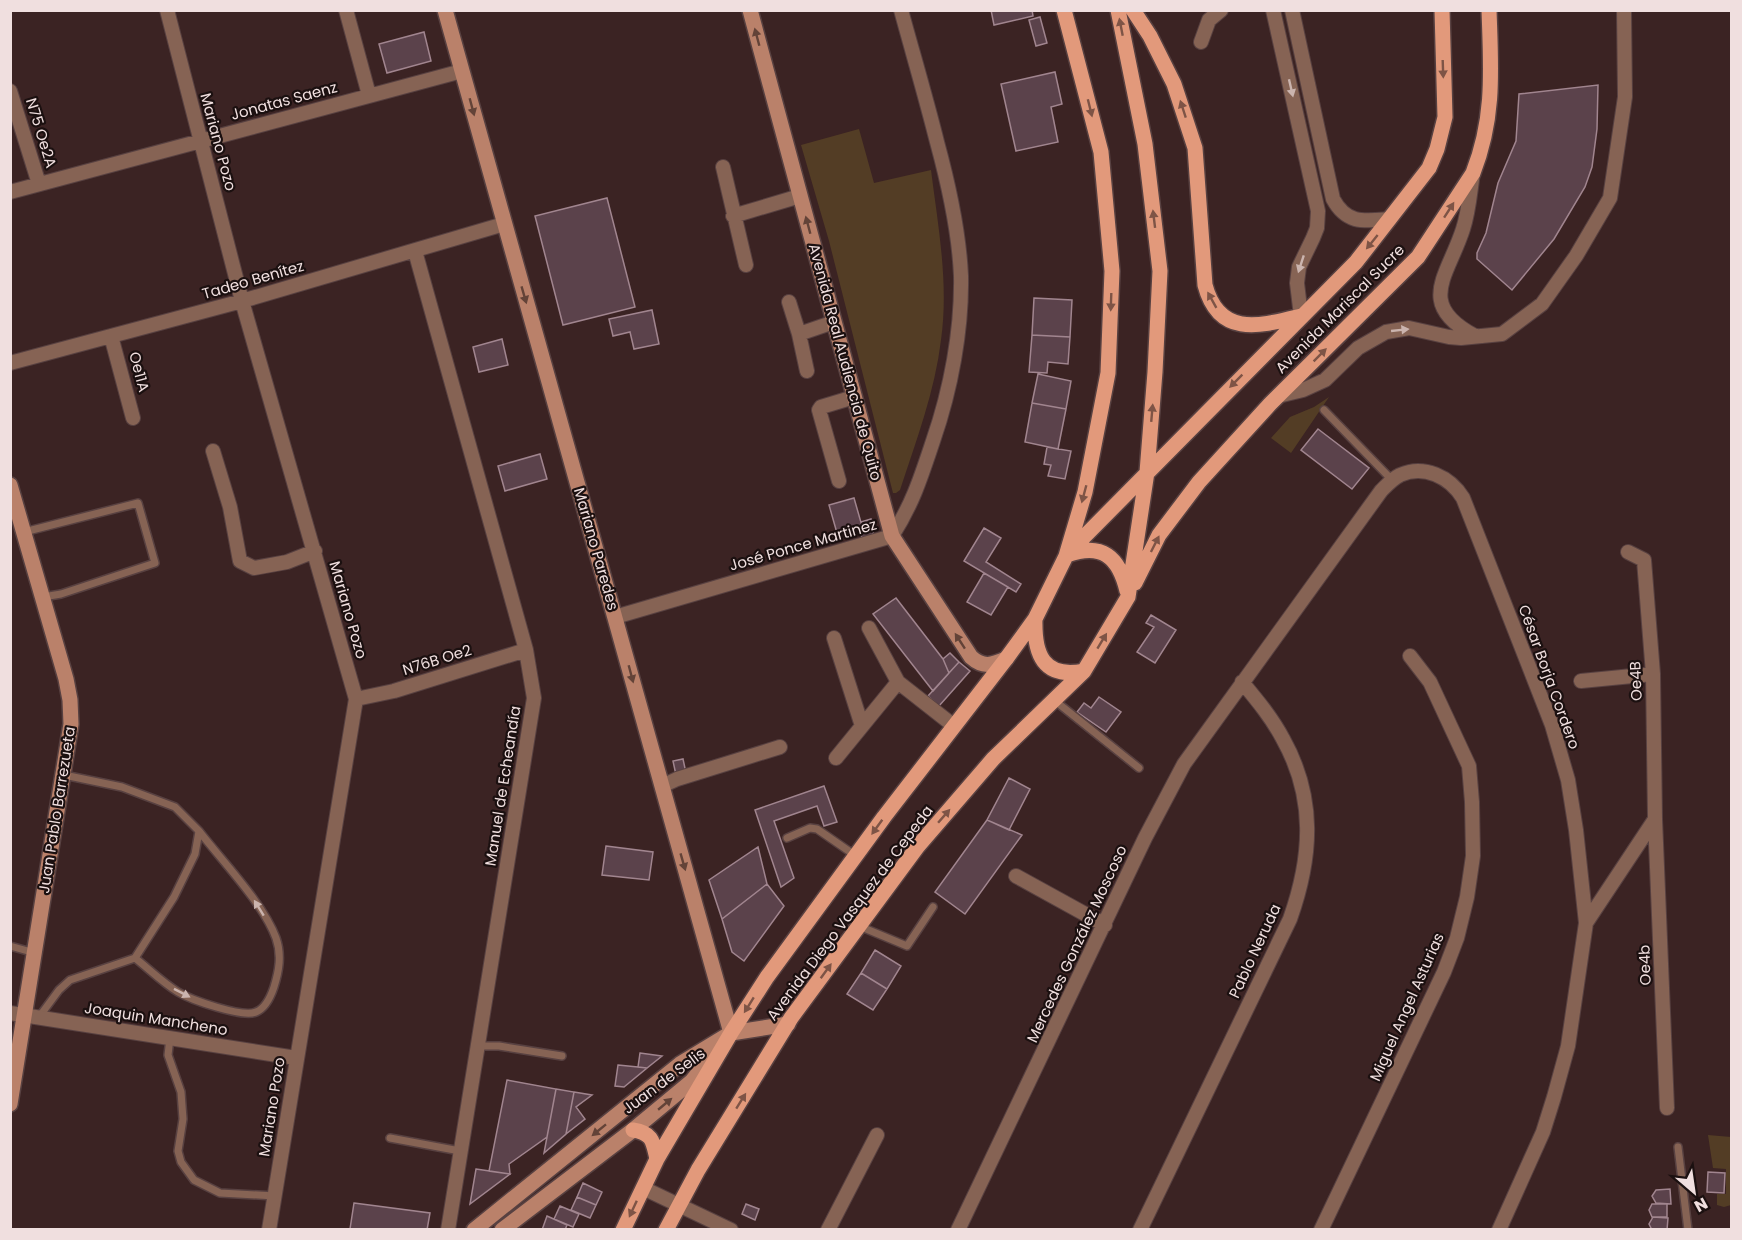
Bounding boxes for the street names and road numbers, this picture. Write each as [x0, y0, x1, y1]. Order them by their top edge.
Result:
street label: Jonatas Saenz [228, 76, 340, 125]
street label: Mariano Pozo [195, 91, 242, 193]
street label: N75 Oe2A [21, 95, 62, 170]
street label: Avenida Mariscal Sucre [1270, 239, 1409, 378]
street label: Avenida Real Audiencia de Quito [804, 241, 887, 483]
street label: Tadeo Benítez [200, 255, 306, 304]
street label: Oe11A [124, 349, 155, 394]
street label: Mariano Paredes [569, 485, 624, 613]
street label: José Ponce Martinez [727, 513, 879, 576]
street label: Mariano Pozo [325, 559, 372, 661]
street label: César Borja Cordero [1514, 602, 1585, 752]
street label: N76B Oe2 [400, 639, 474, 680]
street label: Oe4B [1624, 661, 1647, 701]
street label: Manuel de Echeandía [479, 704, 526, 868]
street label: Juan Pablo Barrezueta [33, 725, 80, 895]
street label: Avenida Diego Vasquez de Cepeda [762, 801, 938, 1025]
street label: Mercedes González Moscoso [1021, 842, 1132, 1046]
street label: Pablo Neruda [1224, 900, 1286, 1001]
street label: Miguel Angel Asturias [1364, 929, 1449, 1084]
street label: Oe4b [1633, 944, 1656, 986]
street label: Joaquin Mancheno [83, 997, 229, 1040]
street label: Juan de Selis [618, 1043, 709, 1118]
street label: Mariano Pozo [253, 1056, 290, 1158]

